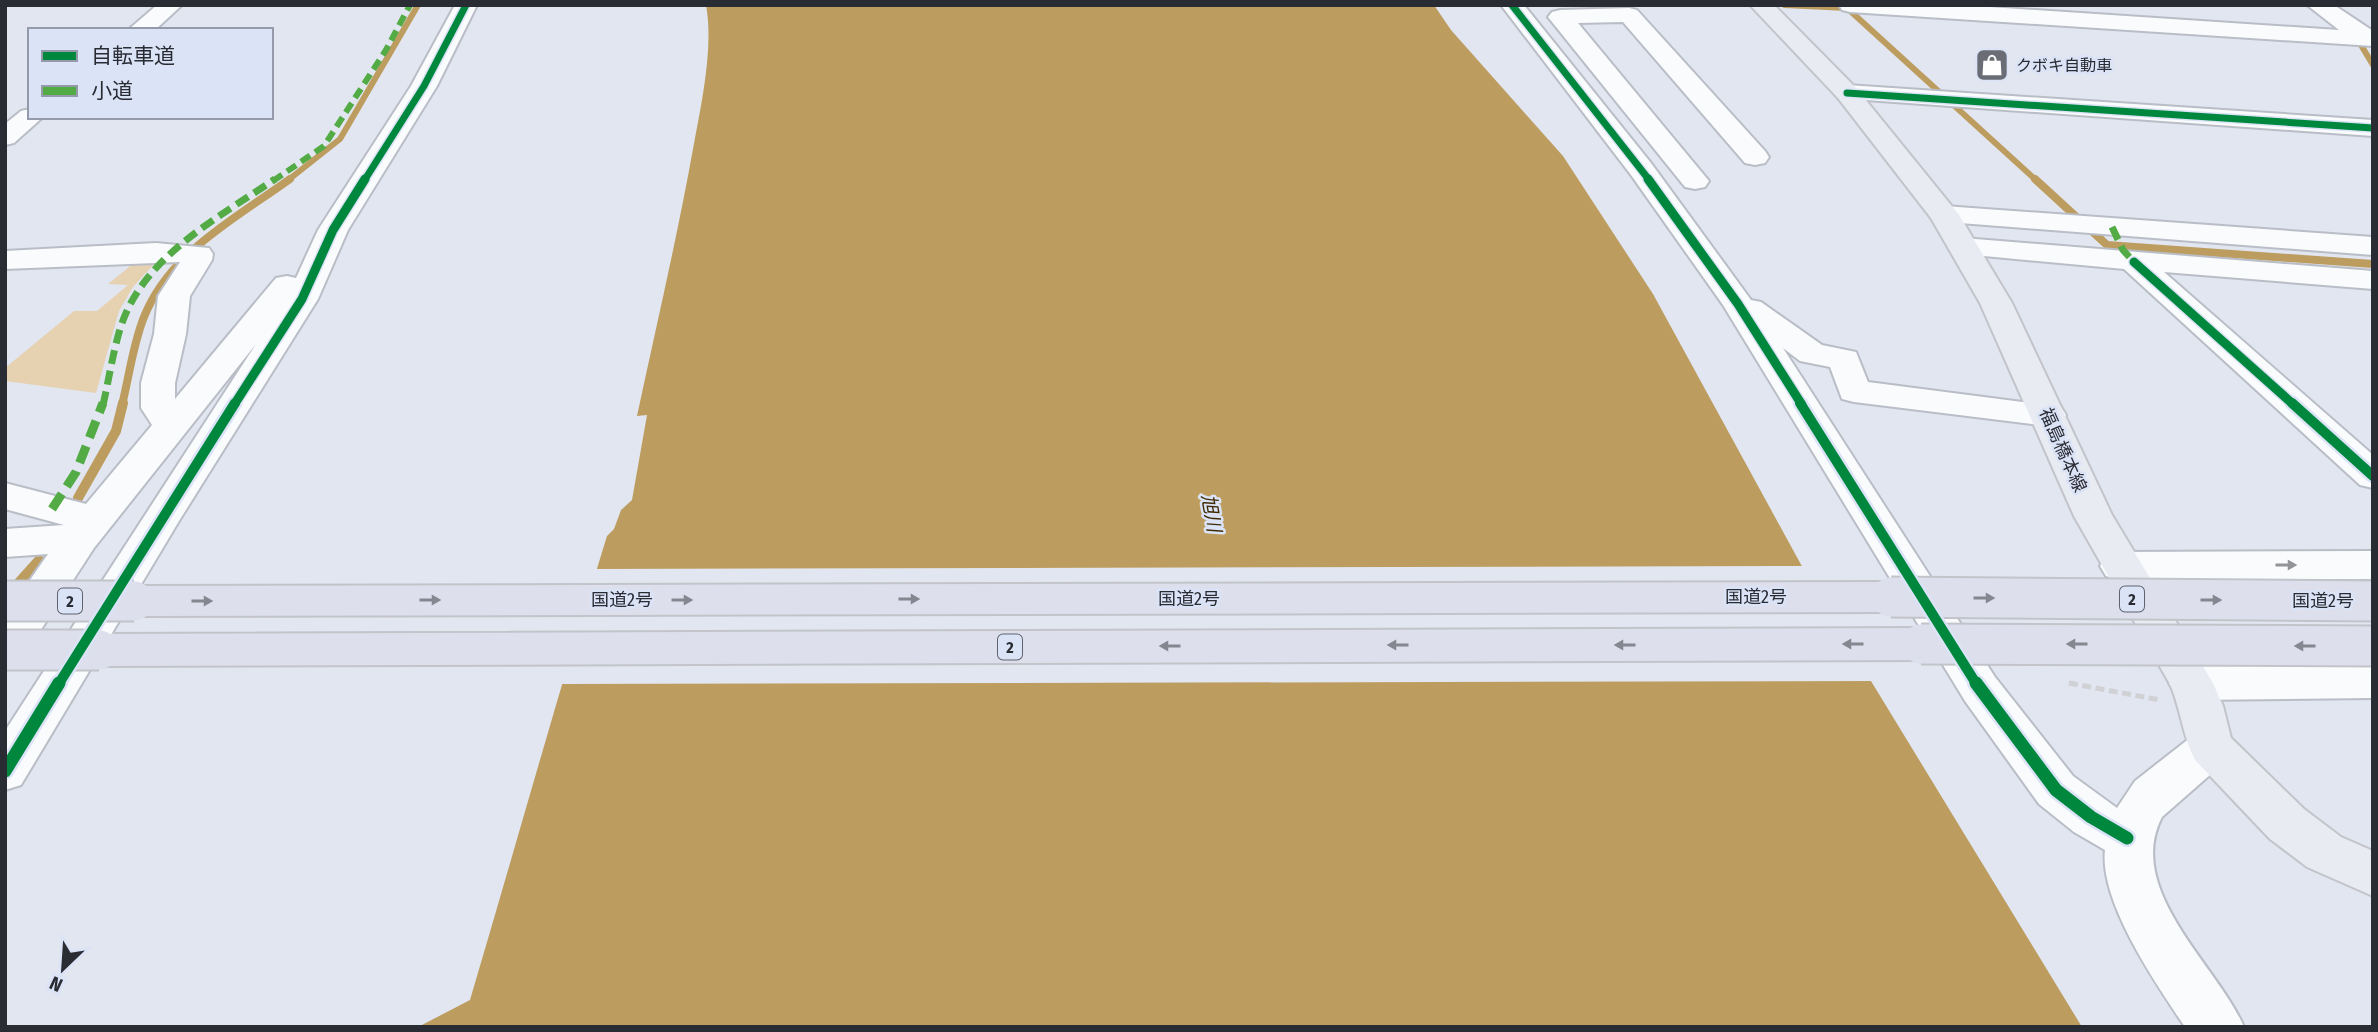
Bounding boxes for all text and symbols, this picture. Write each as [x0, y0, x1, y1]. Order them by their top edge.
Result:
legend [28, 28, 273, 119]
text: 自転車道 [91, 43, 175, 69]
shop icon: クボキ自動車 [1973, 46, 2011, 84]
place label: クボキ自動車 [2016, 56, 2112, 75]
text: 小道 [91, 78, 133, 104]
street label: 福島橋本線 [2035, 404, 2091, 496]
water label: 旭川 [1197, 492, 1226, 536]
one-way arrow [2275, 559, 2297, 571]
street label: 国道2号 [1725, 586, 1787, 608]
road number: 2 [2120, 586, 2144, 612]
road number: 2 [58, 588, 82, 614]
street label: 国道2号 [1158, 588, 1220, 610]
street label: 国道2号 [591, 589, 653, 611]
street label: 国道2号 [2292, 590, 2354, 612]
one-way arrow [1973, 592, 1995, 604]
one-way arrow [898, 593, 920, 605]
one-way arrow [419, 594, 441, 606]
one-way arrow [671, 594, 693, 606]
one-way arrow [2200, 594, 2222, 606]
one-way arrow [191, 595, 213, 607]
road number: 2 [998, 634, 1022, 660]
one-way arrow [1842, 638, 1864, 650]
one-way arrow [1387, 639, 1409, 651]
one-way arrow [1614, 639, 1636, 651]
one-way arrow [2066, 639, 2088, 650]
one-way arrow [1159, 640, 1181, 652]
one-way arrow [2293, 640, 2315, 652]
north arrow [28, 934, 98, 1004]
text: N [46, 971, 66, 997]

